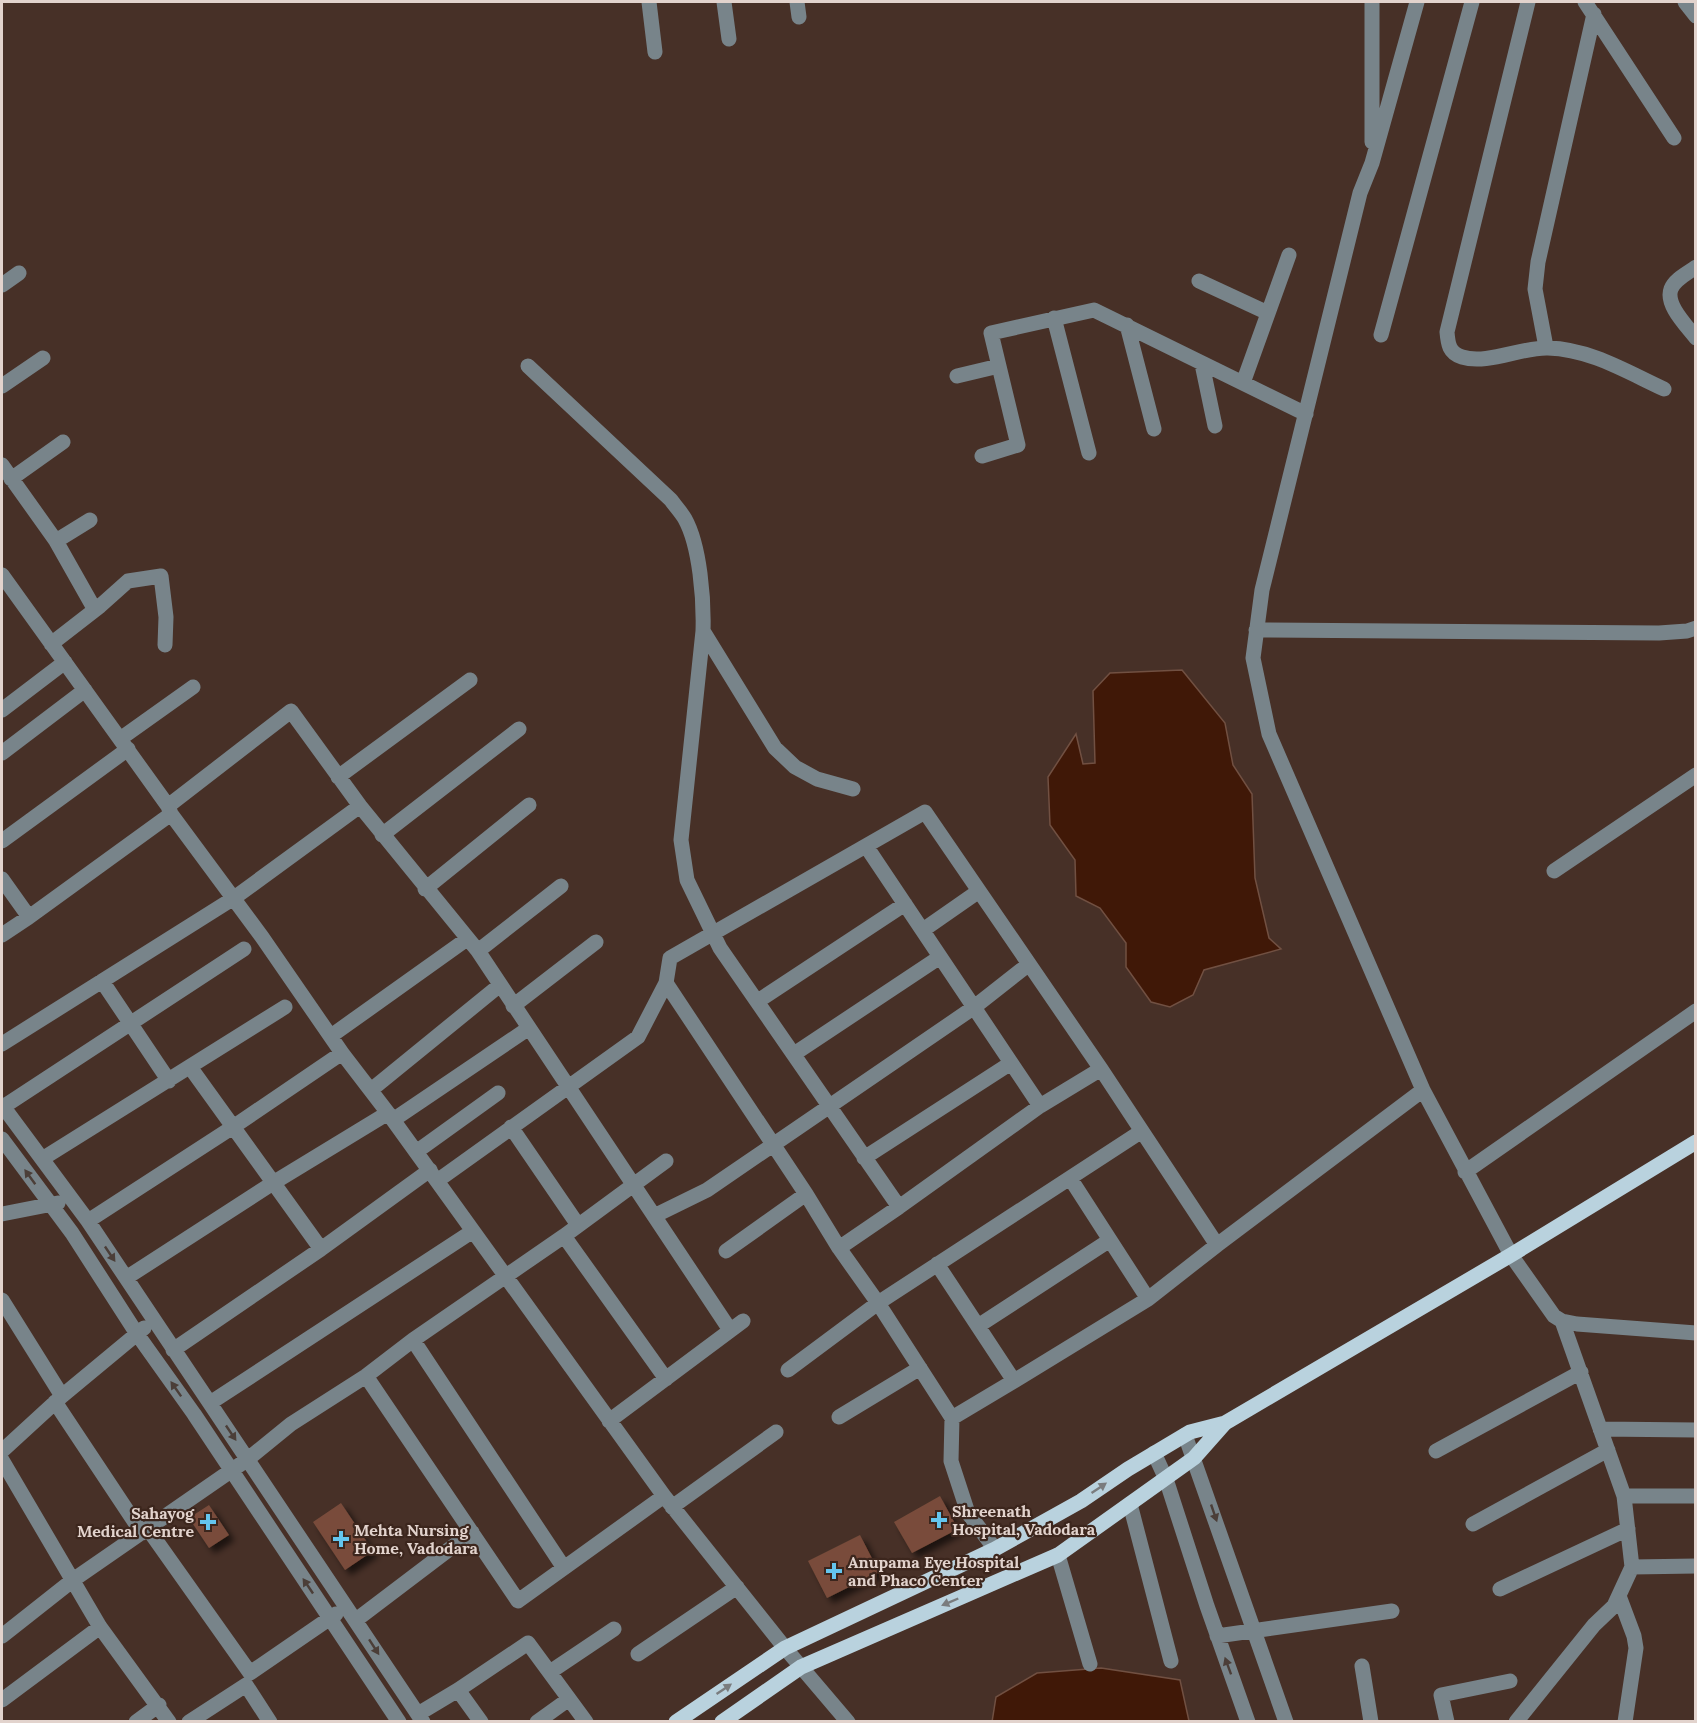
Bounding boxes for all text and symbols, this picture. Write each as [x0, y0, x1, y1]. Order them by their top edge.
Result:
one-way arrow [24, 1169, 36, 1185]
one-way arrow [104, 1246, 115, 1262]
one-way arrow [170, 1382, 182, 1398]
one-way arrow [225, 1425, 236, 1441]
one-way arrow [1091, 1483, 1107, 1494]
place label: Shreenath Hospital, Vadodara [952, 1501, 1096, 1539]
place label: Sahayog Medical Centre [77, 1503, 195, 1541]
one-way arrow [1209, 1505, 1219, 1523]
marker: Shreenath Hospital, Vadodara [930, 1511, 948, 1529]
marker: Sahayog Medical Centre [199, 1513, 217, 1531]
place label: Mehta Nursing Home, Vadodara [354, 1520, 479, 1558]
marker: Mehta Nursing Home, Vadodara [332, 1530, 350, 1548]
place label: Anupama Eye Hospital and Phaco Center [848, 1552, 1019, 1590]
marker: Anupama Eye Hospital and Phaco Center [825, 1562, 843, 1580]
one-way arrow [302, 1578, 314, 1594]
one-way arrow [941, 1597, 959, 1607]
one-way arrow [369, 1639, 380, 1655]
one-way arrow [1223, 1657, 1233, 1675]
one-way arrow [716, 1683, 732, 1695]

